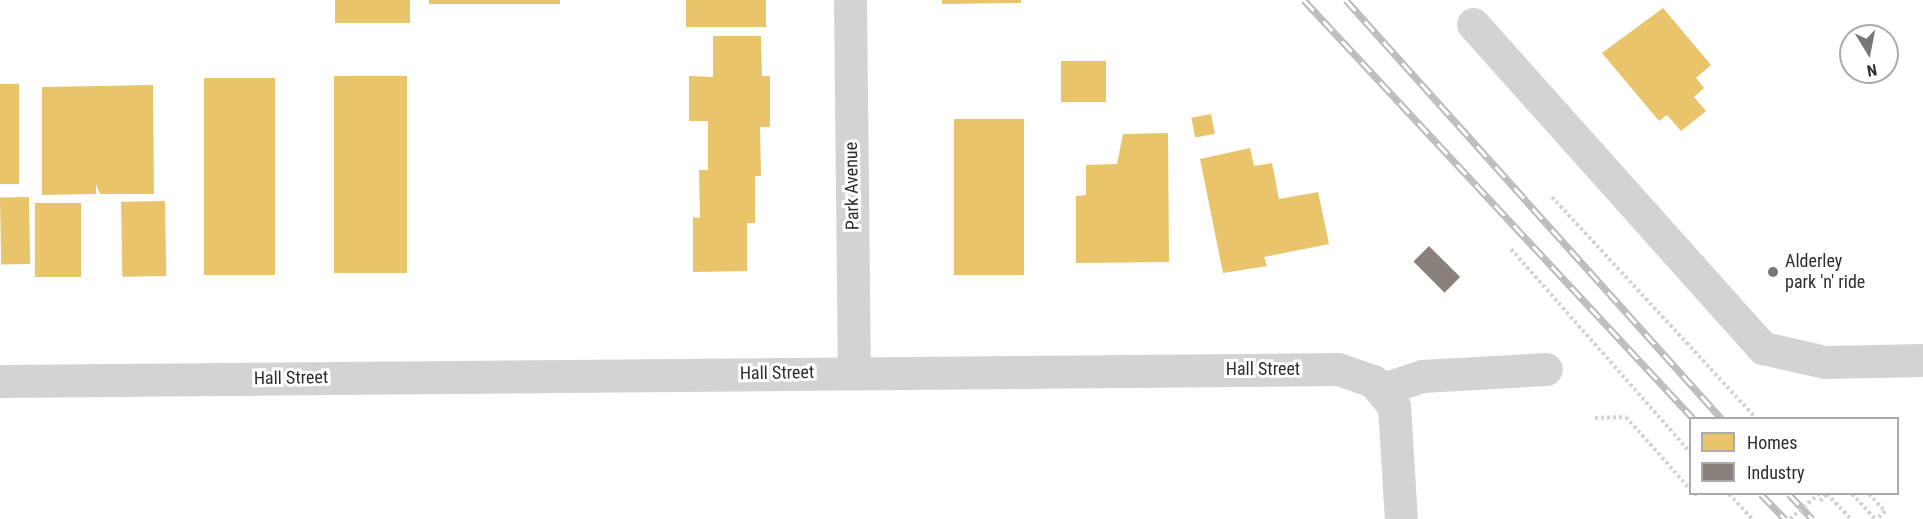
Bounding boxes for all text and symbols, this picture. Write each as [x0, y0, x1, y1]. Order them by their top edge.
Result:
north arrow [1839, 24, 1899, 84]
text: N [1865, 60, 1878, 80]
street label: Park Avenue [840, 142, 864, 230]
place label: Alderley park 'n' ride [1785, 251, 1865, 294]
marker: Alderley park 'n' ride [1766, 265, 1780, 279]
street label: Hall Street [1226, 358, 1300, 380]
street label: Hall Street [740, 362, 814, 384]
street label: Hall Street [254, 367, 328, 389]
legend [1689, 417, 1899, 495]
text: Homes [1747, 432, 1797, 453]
text: Industry [1747, 462, 1805, 483]

